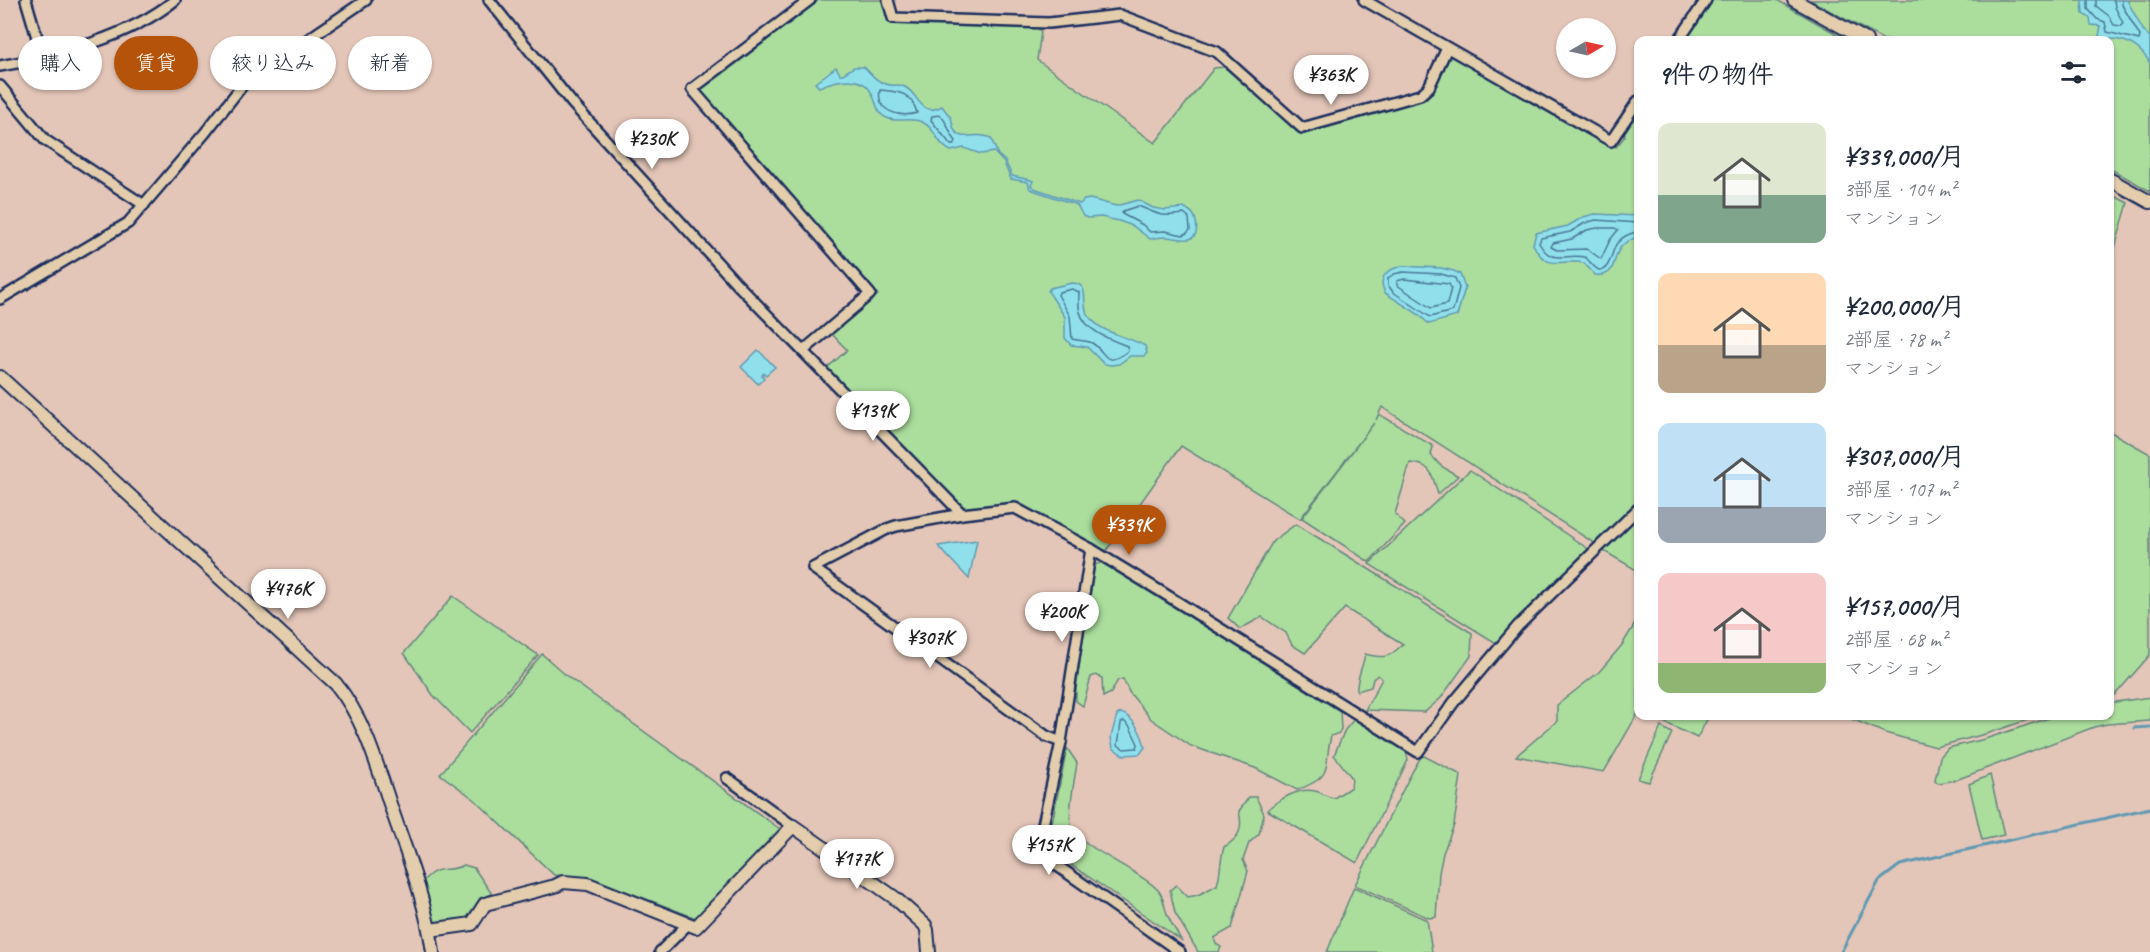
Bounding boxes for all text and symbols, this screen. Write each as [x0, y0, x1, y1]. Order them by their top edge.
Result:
north arrow [1556, 18, 1616, 78]
map controls [1556, 18, 1616, 78]
chip: 購入 [18, 36, 102, 90]
chip: 賃貸 [114, 36, 198, 90]
chip: 絞り込み [210, 36, 336, 90]
chip: 新着 [348, 36, 432, 90]
pin: ¥363K [1289, 55, 1373, 106]
icon: filters [2057, 56, 2090, 89]
text: 9件の物件 [1658, 58, 1773, 91]
text: ¥363K [1308, 62, 1354, 87]
pin: ¥230K [610, 119, 694, 170]
text: ¥230K [629, 126, 675, 151]
text: ¥339,000/月 [1844, 140, 1965, 173]
icon: home [1706, 147, 1778, 219]
text: 3部屋 · 104 m² [1844, 177, 1956, 202]
text: マンション [1844, 206, 1943, 231]
text: ¥200,000/月 [1844, 290, 1966, 323]
icon: home [1706, 297, 1778, 369]
text: 2部屋 · 78 m² [1844, 327, 1947, 352]
text: マンション [1844, 356, 1943, 381]
pin: ¥139K [831, 391, 915, 442]
text: ¥139K [850, 398, 896, 423]
text: ¥307,000/月 [1844, 440, 1966, 473]
icon: home [1706, 447, 1778, 519]
text: 3部屋 · 107 m² [1844, 477, 1956, 502]
pin: ¥339K [1087, 505, 1171, 556]
text: マンション [1844, 506, 1943, 531]
text: ¥339K [1106, 512, 1152, 537]
pin: ¥476K [246, 569, 330, 620]
text: ¥476K [265, 576, 311, 601]
text: ¥157,000/月 [1844, 590, 1965, 623]
pin: ¥200K [1020, 592, 1104, 643]
icon: home [1706, 597, 1778, 669]
text: ¥200K [1039, 599, 1085, 624]
pin: ¥307K [888, 618, 972, 669]
text: ¥307K [907, 625, 953, 650]
text: 2部屋 · 68 m² [1844, 627, 1947, 652]
text: マンション [1844, 656, 1943, 681]
pin: ¥157K [1007, 825, 1091, 876]
text: ¥157K [1026, 832, 1072, 857]
pin: ¥177K [815, 839, 899, 890]
text: ¥177K [834, 846, 880, 871]

